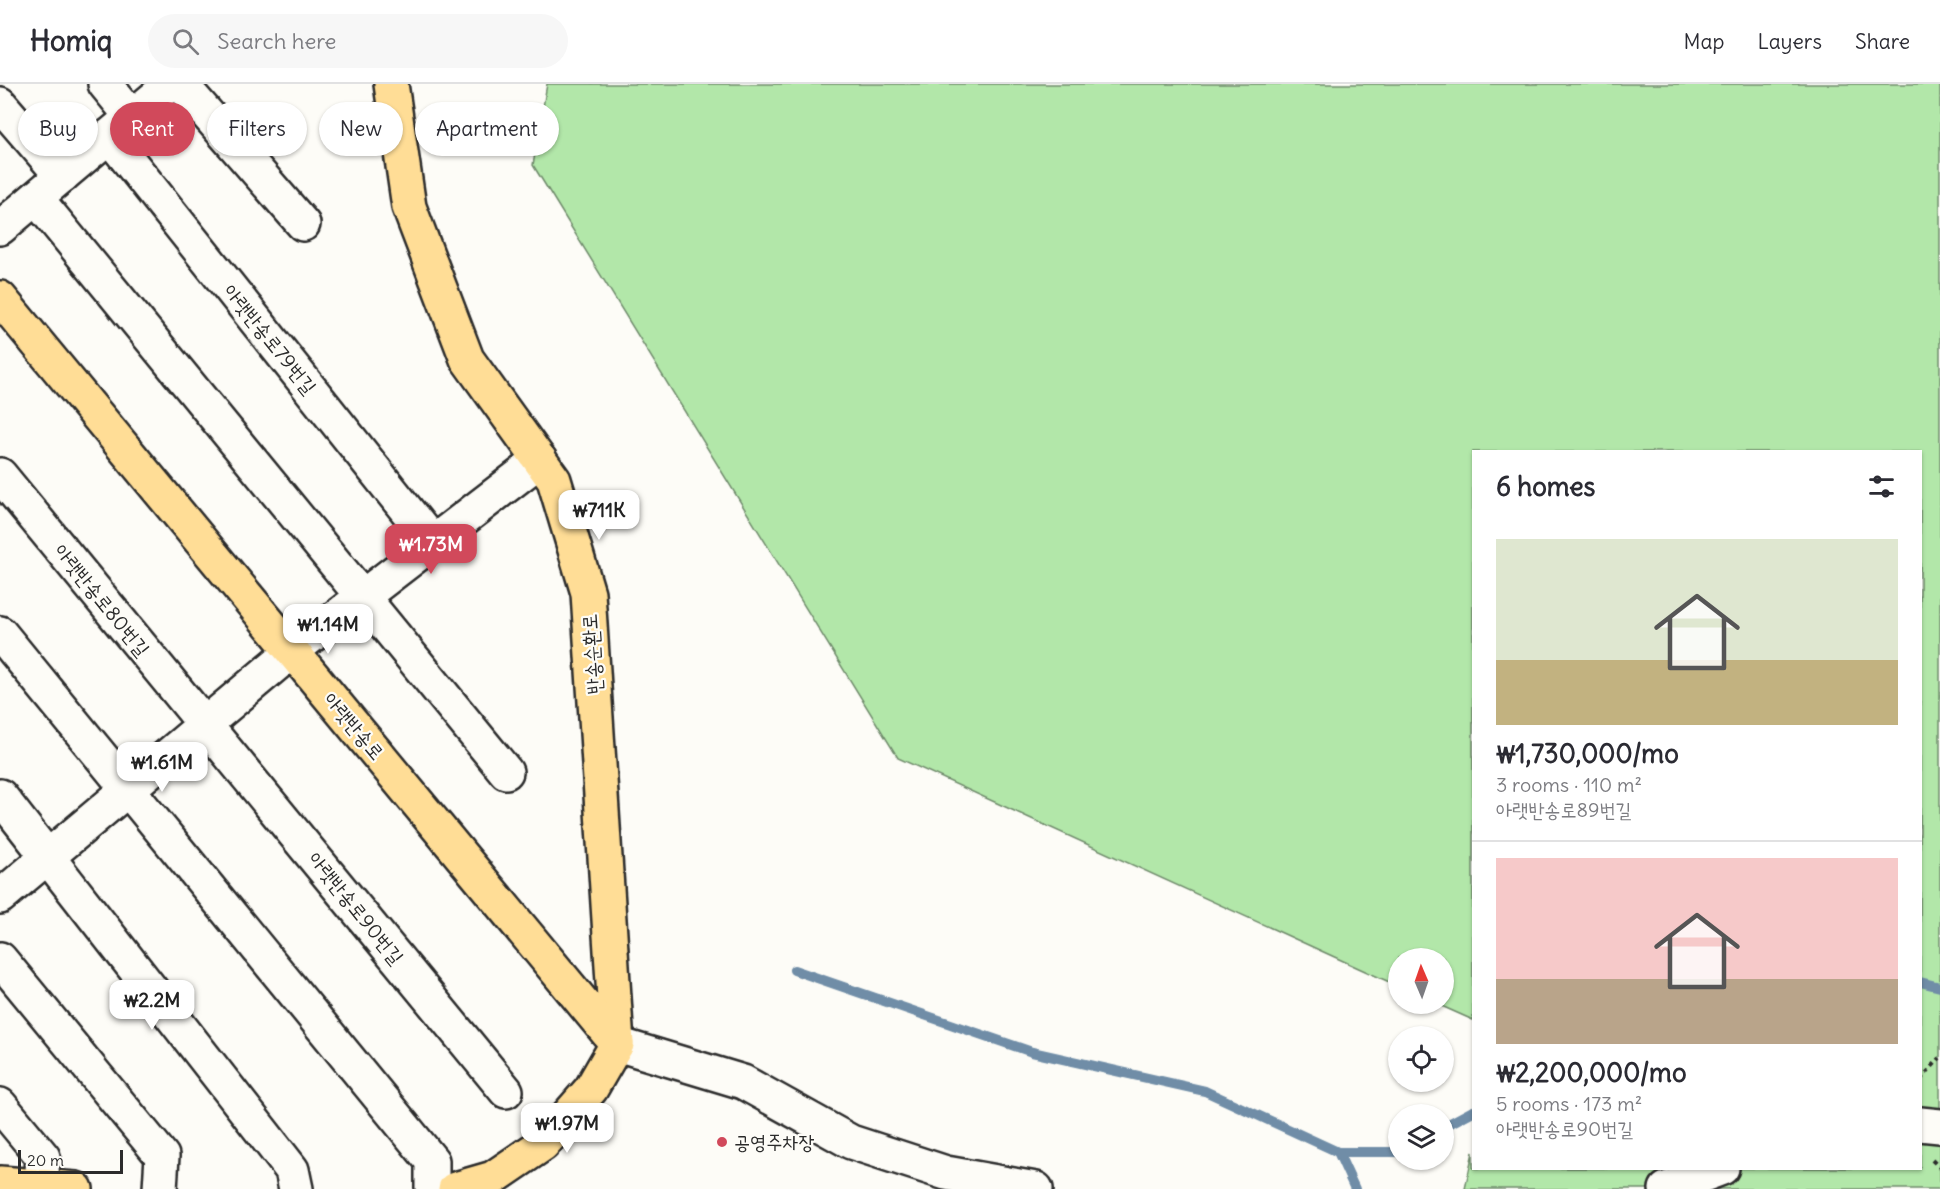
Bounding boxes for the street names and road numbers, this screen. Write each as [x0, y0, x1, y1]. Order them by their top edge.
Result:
street label: 아랫반송로79번길 [219, 279, 322, 399]
street label: 아랫반송로80번길 [49, 538, 155, 661]
street label: 반송순환로 [576, 613, 607, 695]
street label: 아랫반송로 [319, 687, 390, 765]
street label: 아랫반송로90번길 [303, 846, 409, 969]

